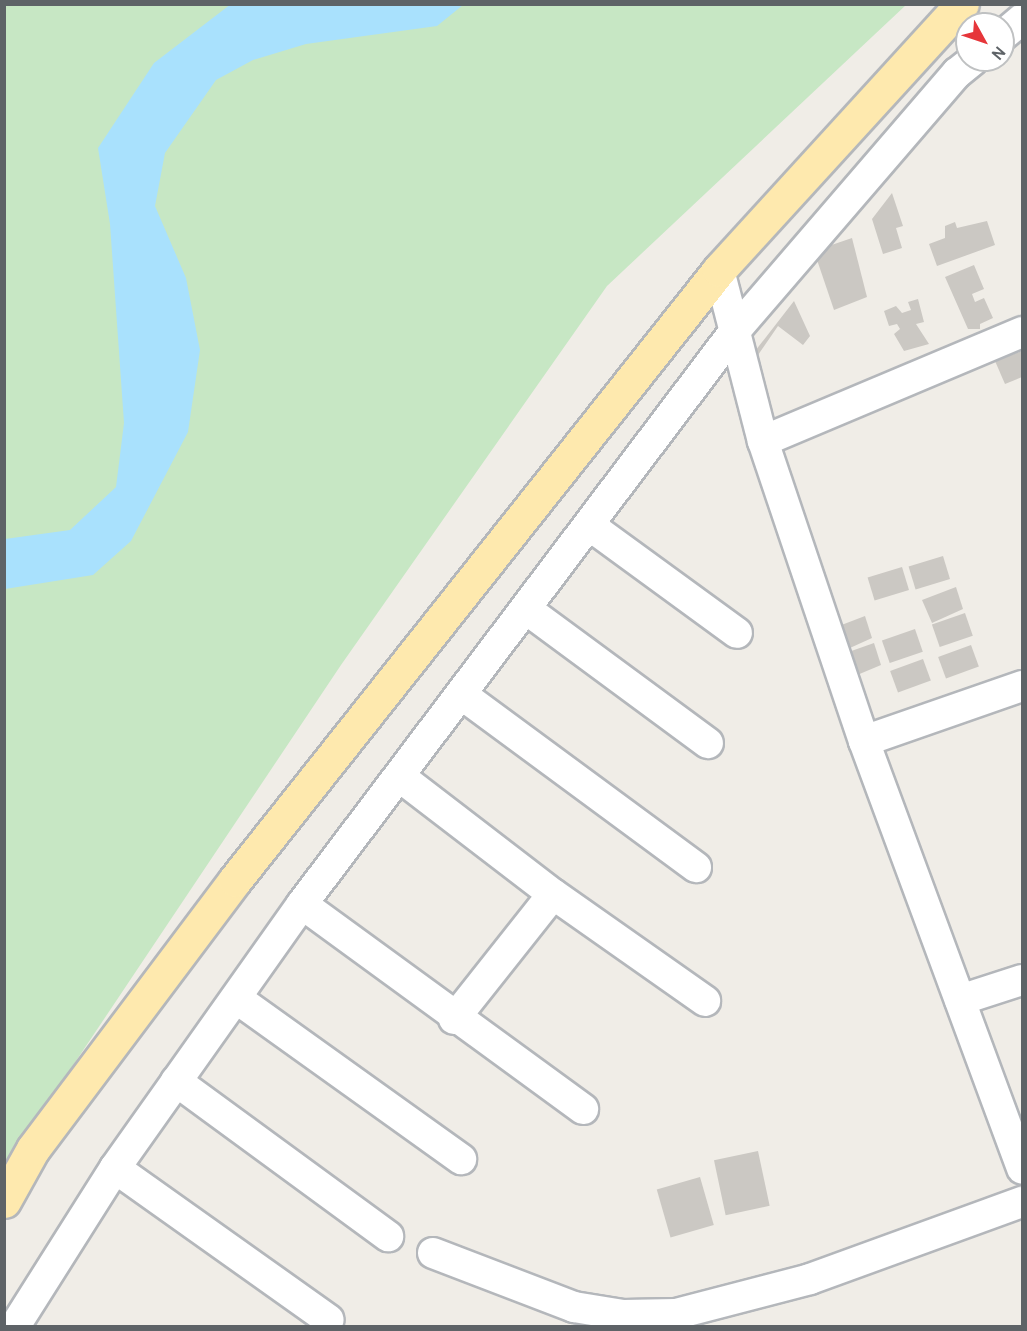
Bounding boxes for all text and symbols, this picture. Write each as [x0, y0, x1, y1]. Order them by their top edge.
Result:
north arrow [955, 12, 1015, 72]
text: N [986, 41, 1009, 63]

